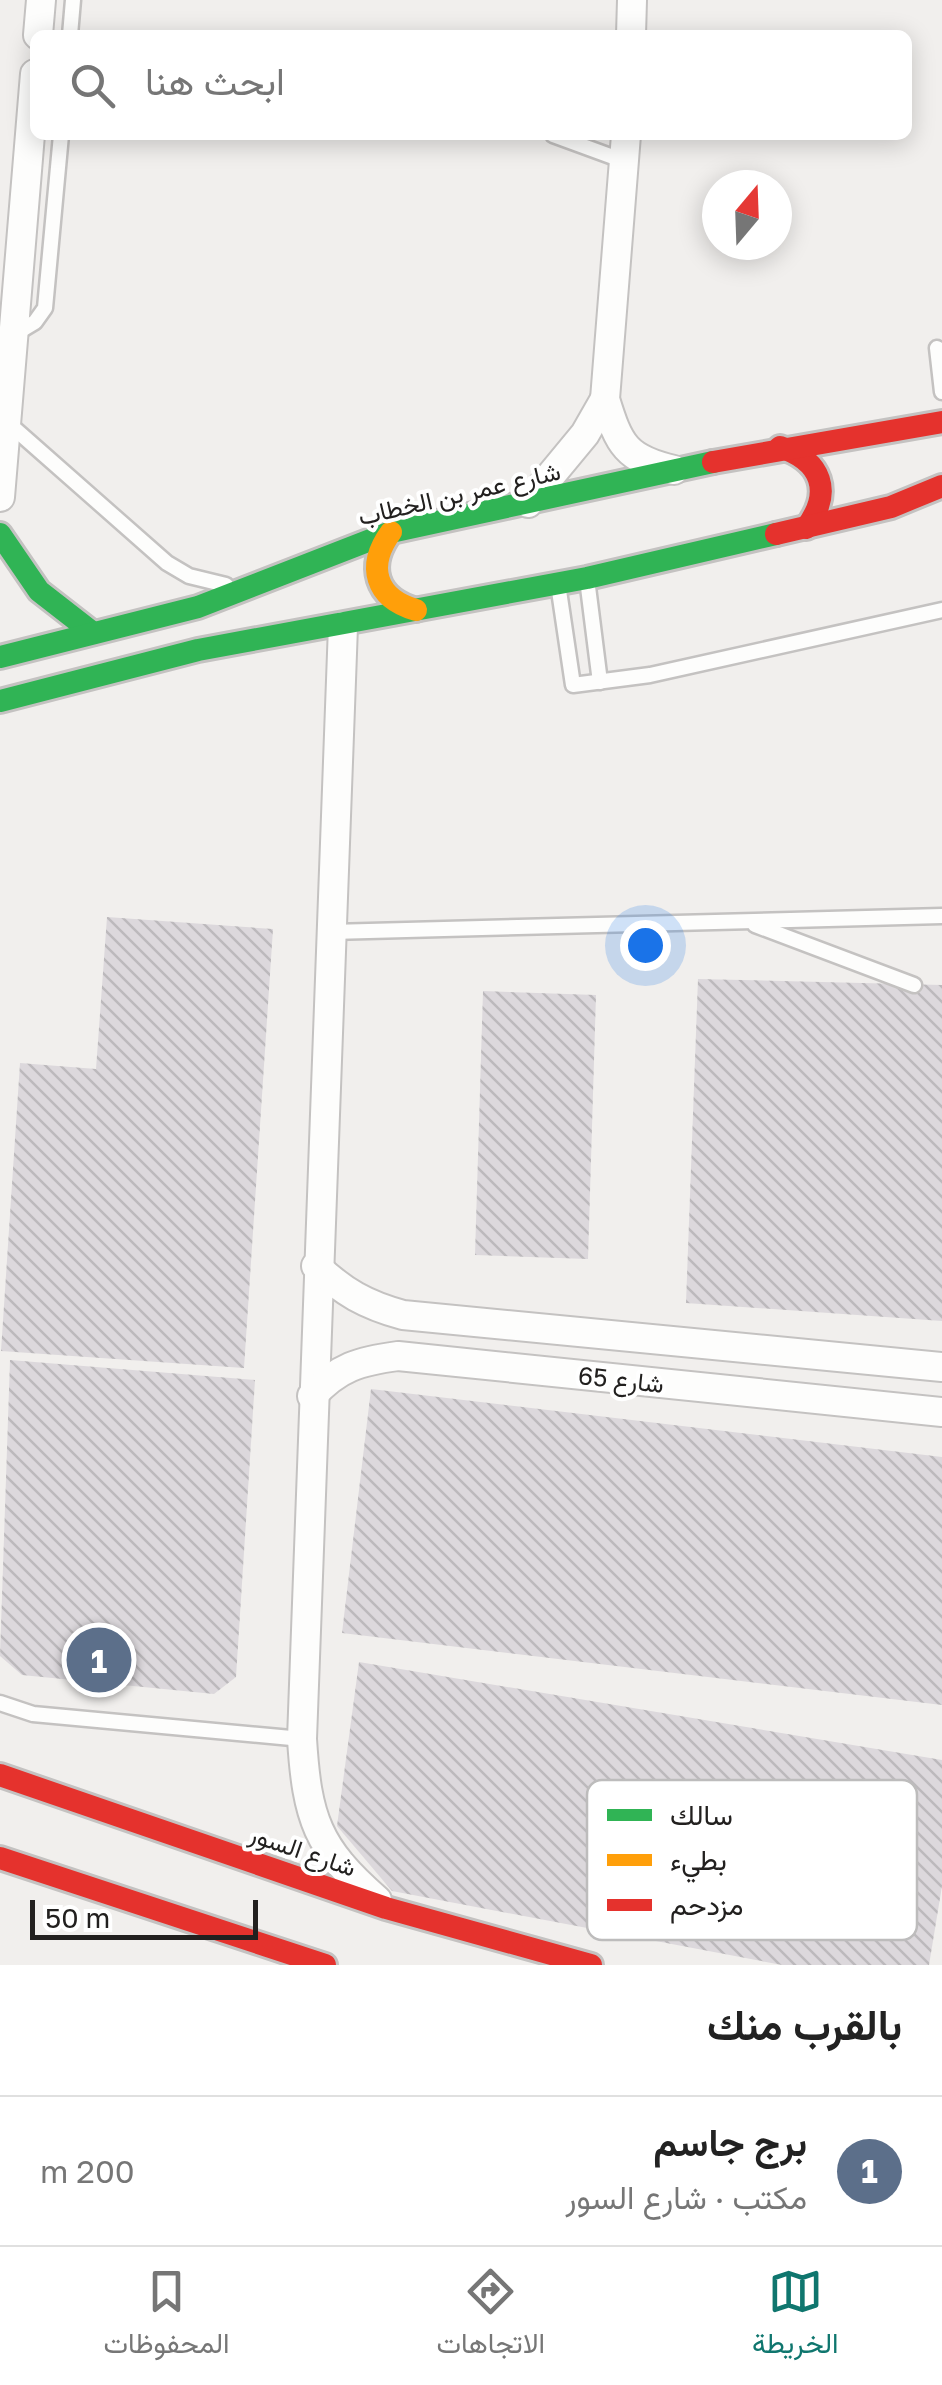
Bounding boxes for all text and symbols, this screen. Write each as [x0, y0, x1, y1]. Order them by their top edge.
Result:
search box [30, 30, 912, 140]
icon: search [65, 58, 120, 113]
text: ابحث هنا [145, 58, 285, 103]
north arrow [702, 170, 792, 260]
street label: شارع عمر بن الخطاب [355, 455, 564, 533]
your location [620, 920, 671, 971]
street label: شارع 65 [576, 1359, 665, 1401]
pin: 1 [66, 1622, 132, 1698]
legend [587, 1780, 917, 1940]
text: سالك [670, 1798, 733, 1831]
street label: شارع السور [244, 1817, 360, 1885]
text: بطيء [670, 1843, 727, 1883]
text: مزدحم [670, 1888, 743, 1924]
scale bar [30, 1895, 258, 1940]
text: 50 m [45, 1901, 110, 1934]
text: بالقرب منك [707, 1999, 902, 2049]
text: برج جاسم [654, 2119, 807, 2164]
text: 200 m [40, 2152, 135, 2190]
text: 1 [861, 2152, 878, 2190]
text: مكتب · شارع السور [566, 2178, 807, 2216]
tab: المحفوظات [103, 2264, 230, 2368]
tab: الاتجاهات [436, 2264, 545, 2368]
tab: الخريطة [752, 2264, 839, 2368]

